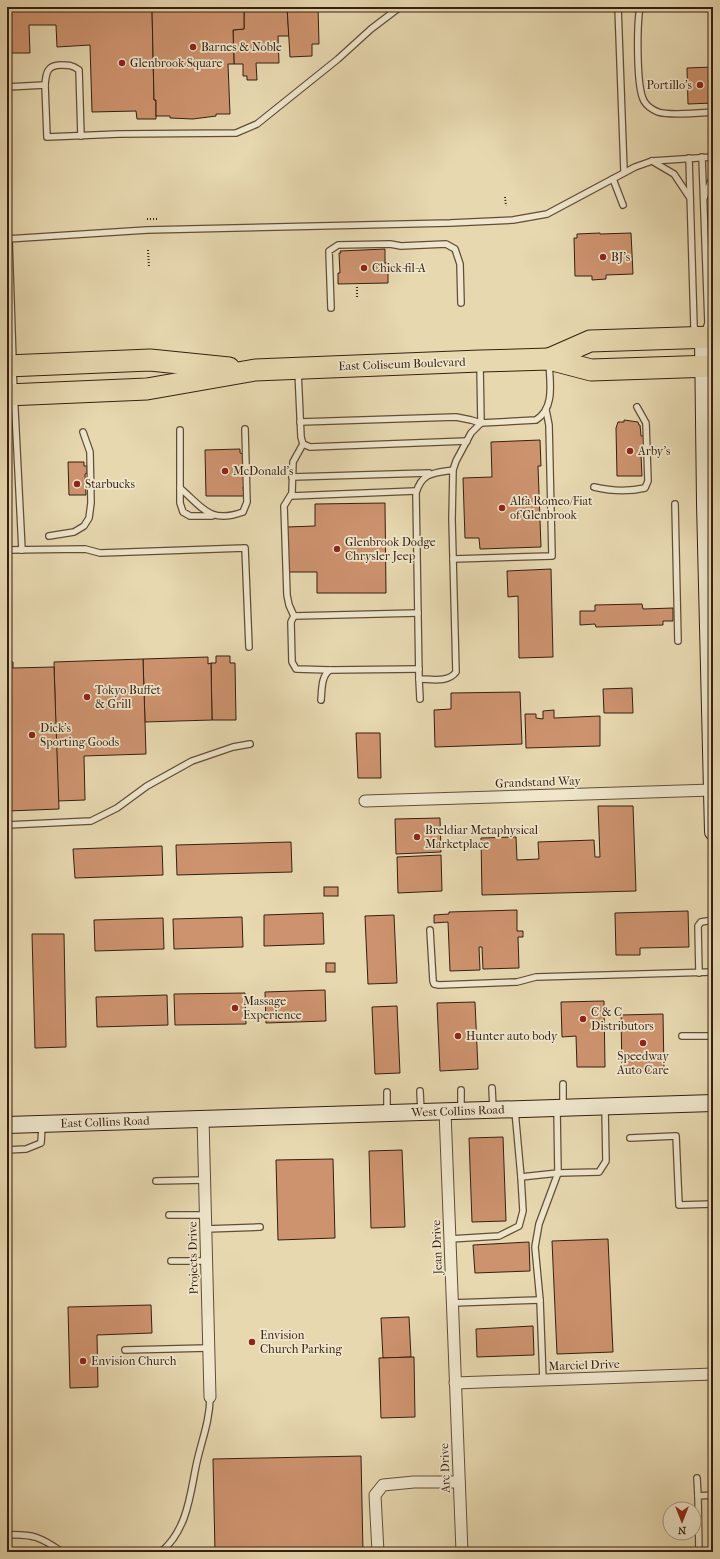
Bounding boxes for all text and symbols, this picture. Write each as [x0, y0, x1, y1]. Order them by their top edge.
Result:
place label: Barnes & Noble [201, 40, 282, 54]
marker: Barnes & Noble [188, 42, 198, 52]
place label: Glenbrook Square [130, 56, 222, 70]
marker: Glenbrook Square [117, 58, 127, 68]
place label: Portillo's [646, 78, 693, 92]
marker: Portillo's [695, 80, 705, 90]
place label: BJ's [611, 250, 631, 264]
marker: BJ's [598, 252, 608, 262]
place label: Chick-fil-A [372, 261, 426, 275]
marker: Chick-fil-A [359, 263, 369, 273]
street label: East Coliseum Boulevard [338, 355, 466, 373]
place label: Arby's [637, 444, 671, 458]
marker: Arby's [625, 446, 635, 456]
place label: McDonald's [233, 464, 294, 478]
marker: McDonald's [220, 466, 230, 476]
place label: Starbucks [85, 477, 135, 491]
marker: Starbucks [72, 479, 82, 489]
place label: Alfa Romeo/Fiat of Glenbrook [509, 494, 593, 522]
marker: Alfa Romeo/Fiat of Glenbrook [497, 503, 507, 513]
place label: Glenbrook Dodge Chrysler Jeep [345, 535, 436, 563]
marker: Glenbrook Dodge Chrysler Jeep [332, 544, 342, 554]
place label: Tokyo Buffet & Grill [95, 683, 162, 711]
marker: Tokyo Buffet & Grill [82, 692, 92, 702]
place label: Dick's Sporting Goods [40, 721, 120, 749]
marker: Dick's Sporting Goods [27, 730, 37, 740]
street label: Grandstand Way [495, 773, 582, 790]
place label: Breldiar Metaphysical Marketplace [425, 823, 539, 851]
marker: Breldiar Metaphysical Marketplace [412, 832, 422, 842]
place label: Massage Experience [243, 994, 302, 1022]
marker: Massage Experience [230, 1003, 240, 1013]
place label: C & C Distributors [591, 1005, 654, 1033]
marker: C & C Distributors [578, 1014, 588, 1024]
place label: Hunter auto body [466, 1029, 558, 1043]
marker: Hunter auto body [453, 1031, 463, 1041]
marker: Speedway Auto Care [638, 1038, 648, 1048]
place label: Speedway Auto Care [616, 1049, 669, 1077]
street label: West Collins Road [410, 1102, 505, 1120]
street label: East Collins Road [60, 1113, 150, 1131]
street label: Jean Drive [429, 1219, 445, 1276]
street label: Projects Drive [185, 1221, 201, 1295]
place label: Envision Church Parking [260, 1328, 342, 1356]
marker: Envision Church Parking [247, 1337, 257, 1347]
place label: Envision Church [91, 1354, 177, 1368]
marker: Envision Church [78, 1356, 88, 1366]
street label: Marciel Drive [548, 1357, 620, 1373]
street label: Arc Drive [437, 1443, 453, 1494]
north arrow [662, 1501, 702, 1541]
text: N [677, 1524, 686, 1537]

